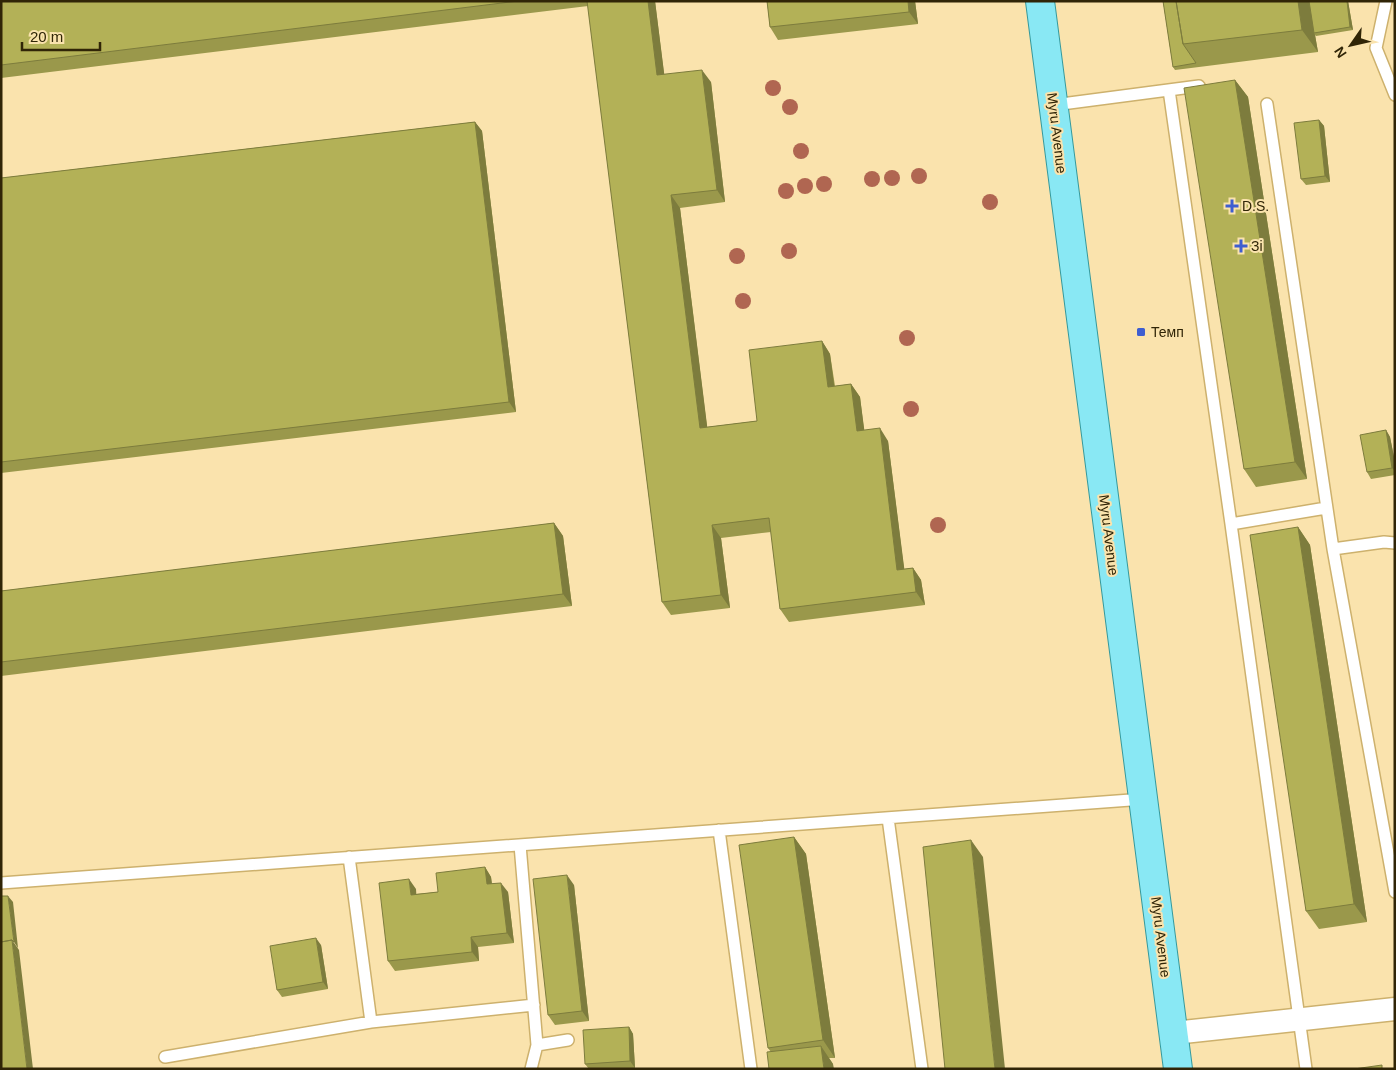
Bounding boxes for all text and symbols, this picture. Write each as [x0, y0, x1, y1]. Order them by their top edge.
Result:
scale bar [22, 20, 100, 52]
north arrow [1326, 20, 1376, 70]
text: 20 m [30, 28, 63, 45]
text: N [1331, 44, 1350, 61]
street label: Myru Avenue [1044, 92, 1070, 175]
place label: D.S. [1242, 198, 1269, 214]
marker: D.S. [1226, 200, 1238, 212]
place label: Зі [1251, 238, 1263, 254]
marker: Зі [1235, 240, 1247, 252]
place label: Темп [1151, 324, 1184, 340]
marker: Темп [1135, 326, 1147, 338]
street label: Myru Avenue [1096, 494, 1122, 577]
street label: Myru Avenue [1148, 896, 1174, 979]

